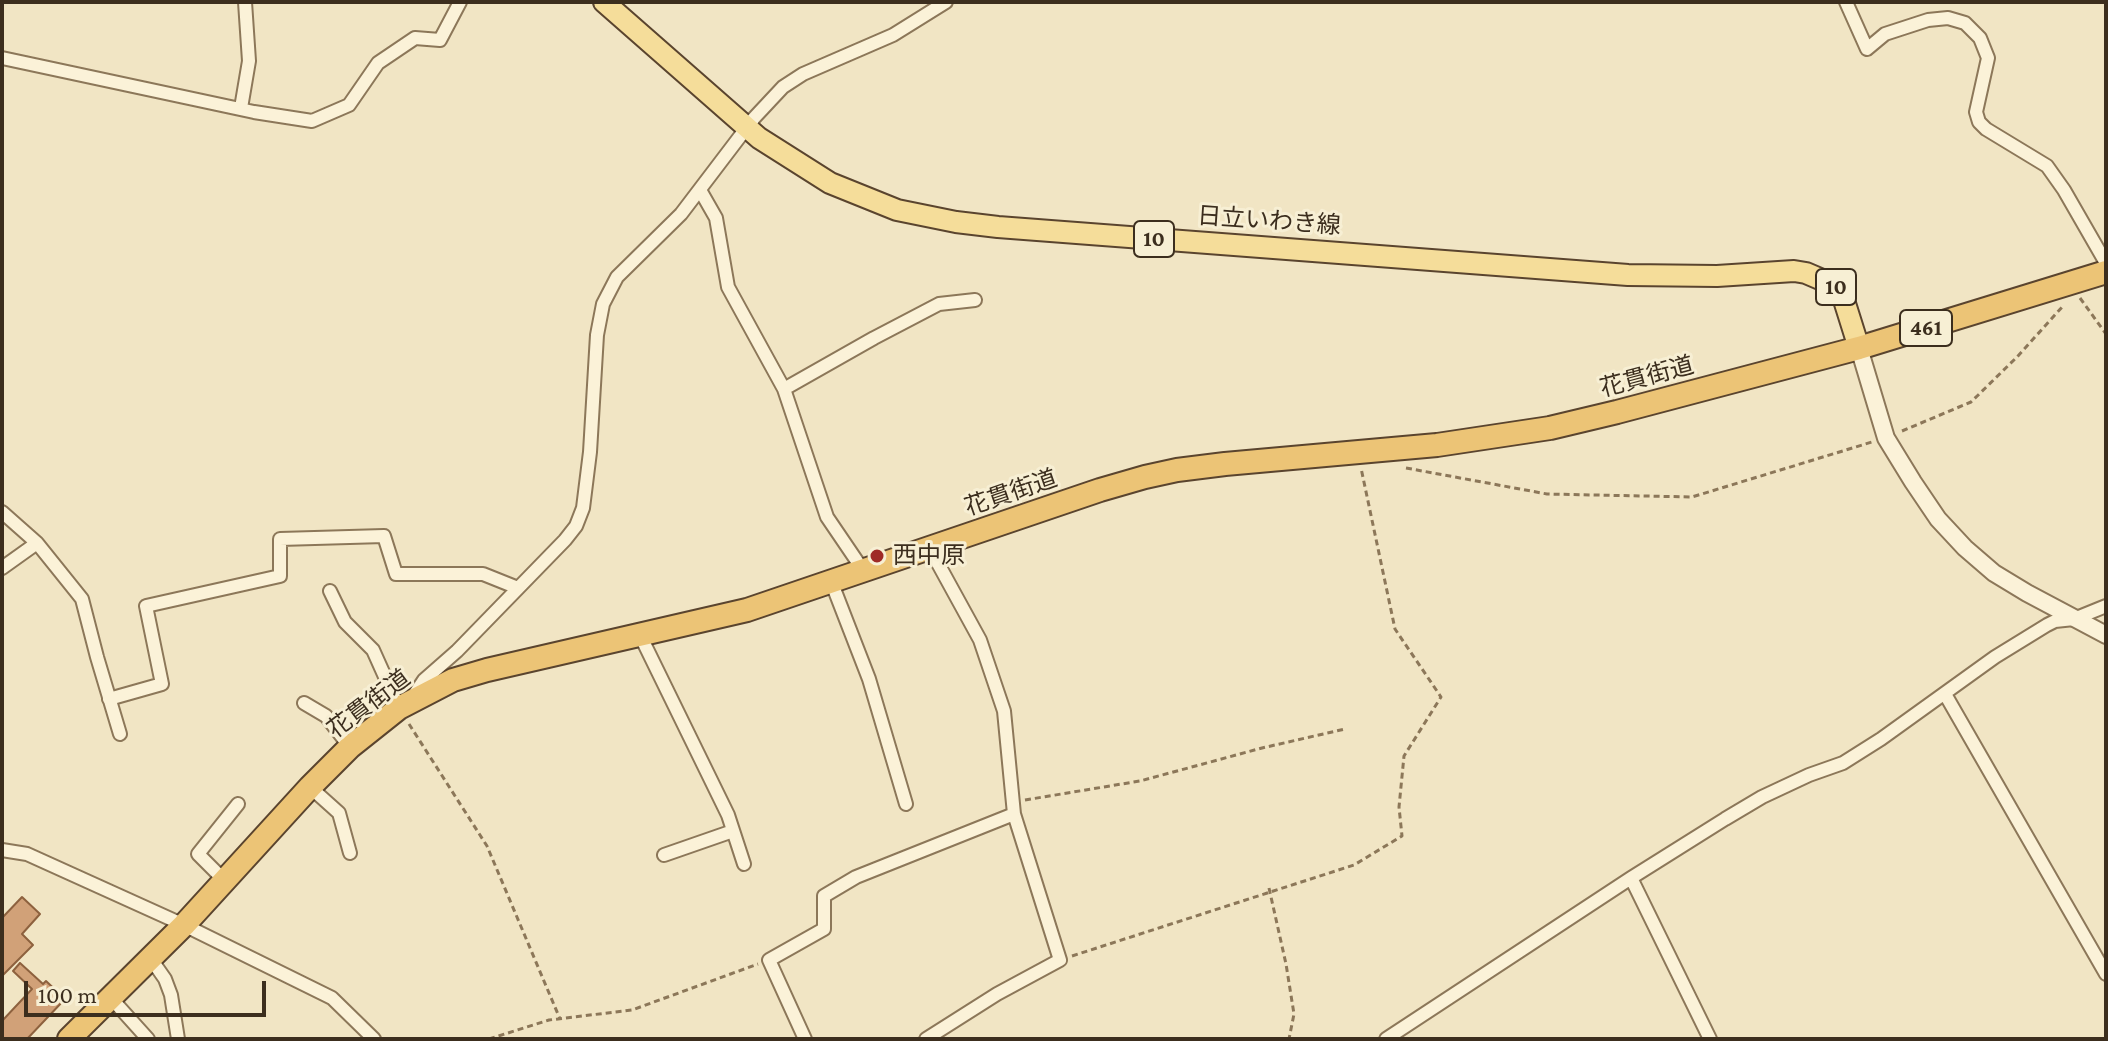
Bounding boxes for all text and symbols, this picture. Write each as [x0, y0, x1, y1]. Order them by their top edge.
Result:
street label: 日立いわき線 [1196, 202, 1342, 240]
road number: 10 [1134, 221, 1174, 257]
road number: 10 [1816, 269, 1856, 305]
road number: 461 [1900, 310, 1952, 346]
street label: 花貫街道 [1597, 351, 1697, 403]
street label: 花貫街道 [961, 464, 1061, 522]
place label: 西中原 [893, 542, 965, 570]
marker: 西中原 [868, 547, 886, 565]
street label: 花貫街道 [322, 664, 416, 744]
scale bar [28, 965, 270, 1015]
text: 100 m [38, 981, 97, 1008]

